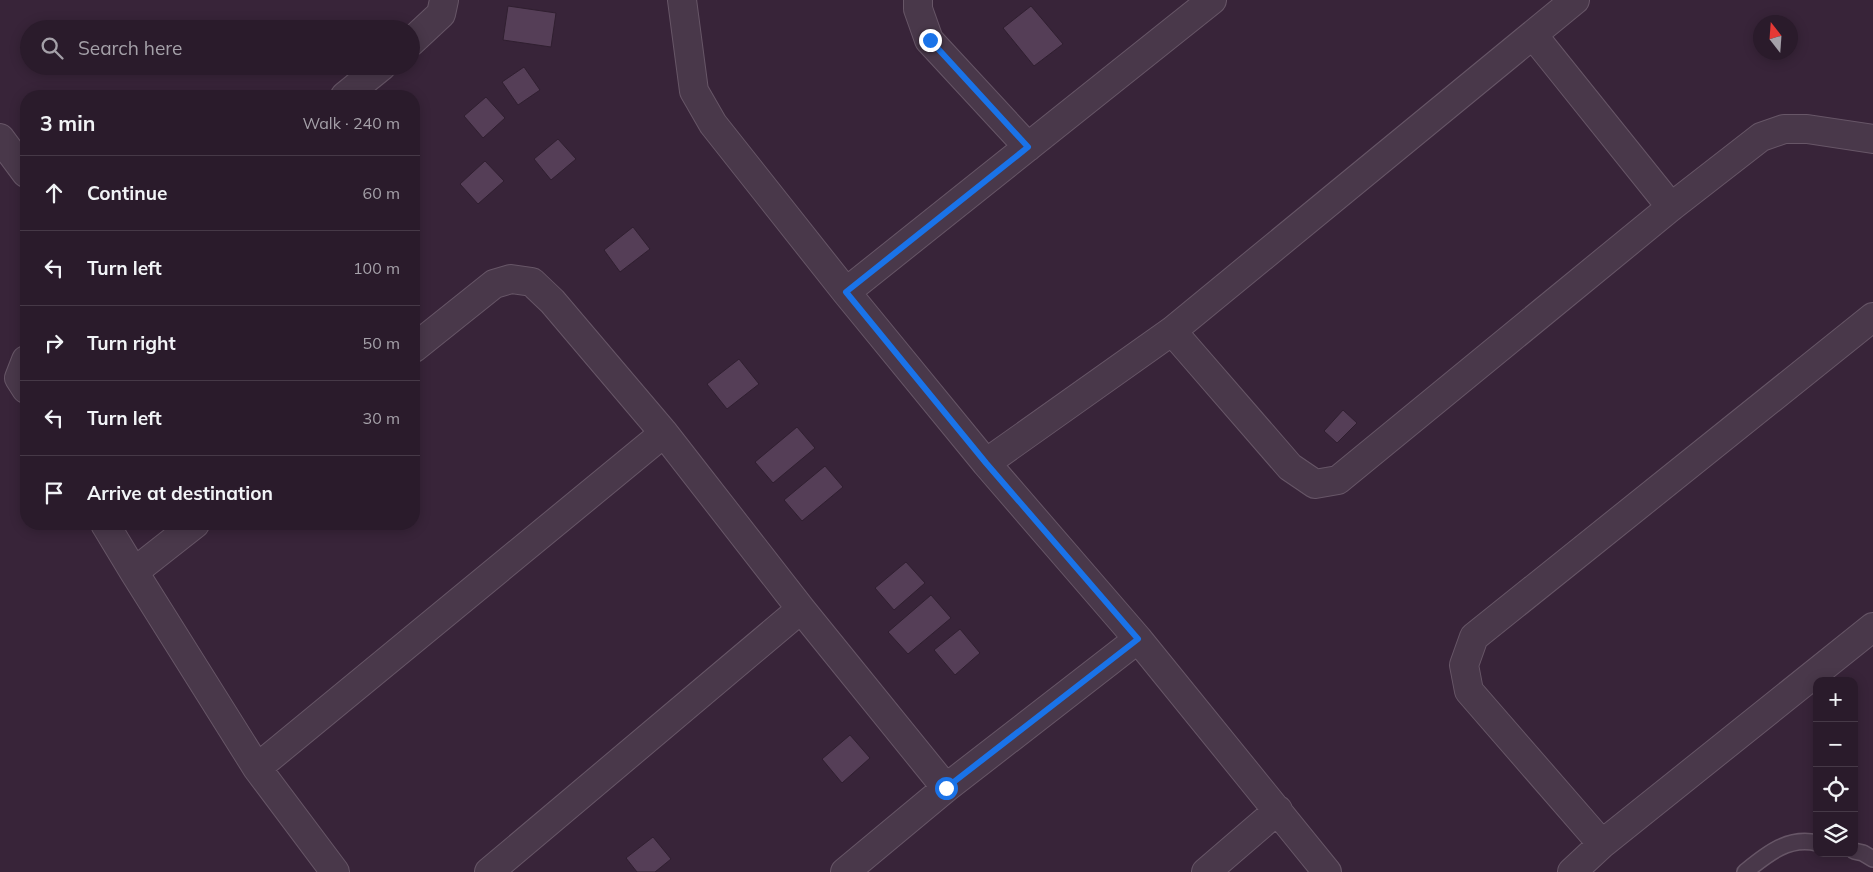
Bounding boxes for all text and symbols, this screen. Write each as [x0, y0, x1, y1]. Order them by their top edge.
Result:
north arrow [1753, 15, 1798, 60]
search box [20, 20, 420, 75]
route end [919, 29, 942, 52]
icon: search [38, 34, 66, 62]
text: Search here [78, 36, 182, 60]
text: 3 min [40, 110, 95, 136]
text: Walk · 240 m [302, 113, 400, 133]
icon: ahead [40, 179, 68, 207]
text: Continue [87, 181, 167, 205]
text: 60 m [363, 183, 400, 203]
icon: left [40, 254, 68, 282]
text: Turn left [87, 256, 162, 280]
text: 100 m [353, 258, 400, 278]
icon: right [40, 329, 68, 357]
text: Turn right [87, 331, 176, 355]
text: 50 m [363, 333, 400, 353]
icon: left [40, 404, 68, 432]
text: Turn left [87, 406, 162, 430]
text: 30 m [363, 408, 400, 428]
icon: arrive [40, 479, 68, 507]
text: Arrive at destination [87, 481, 273, 505]
map controls [1813, 677, 1858, 857]
button: + [1813, 677, 1858, 722]
button: − [1813, 722, 1858, 767]
button: locate [1813, 767, 1858, 812]
route start [935, 777, 958, 800]
button: layers [1813, 812, 1858, 857]

